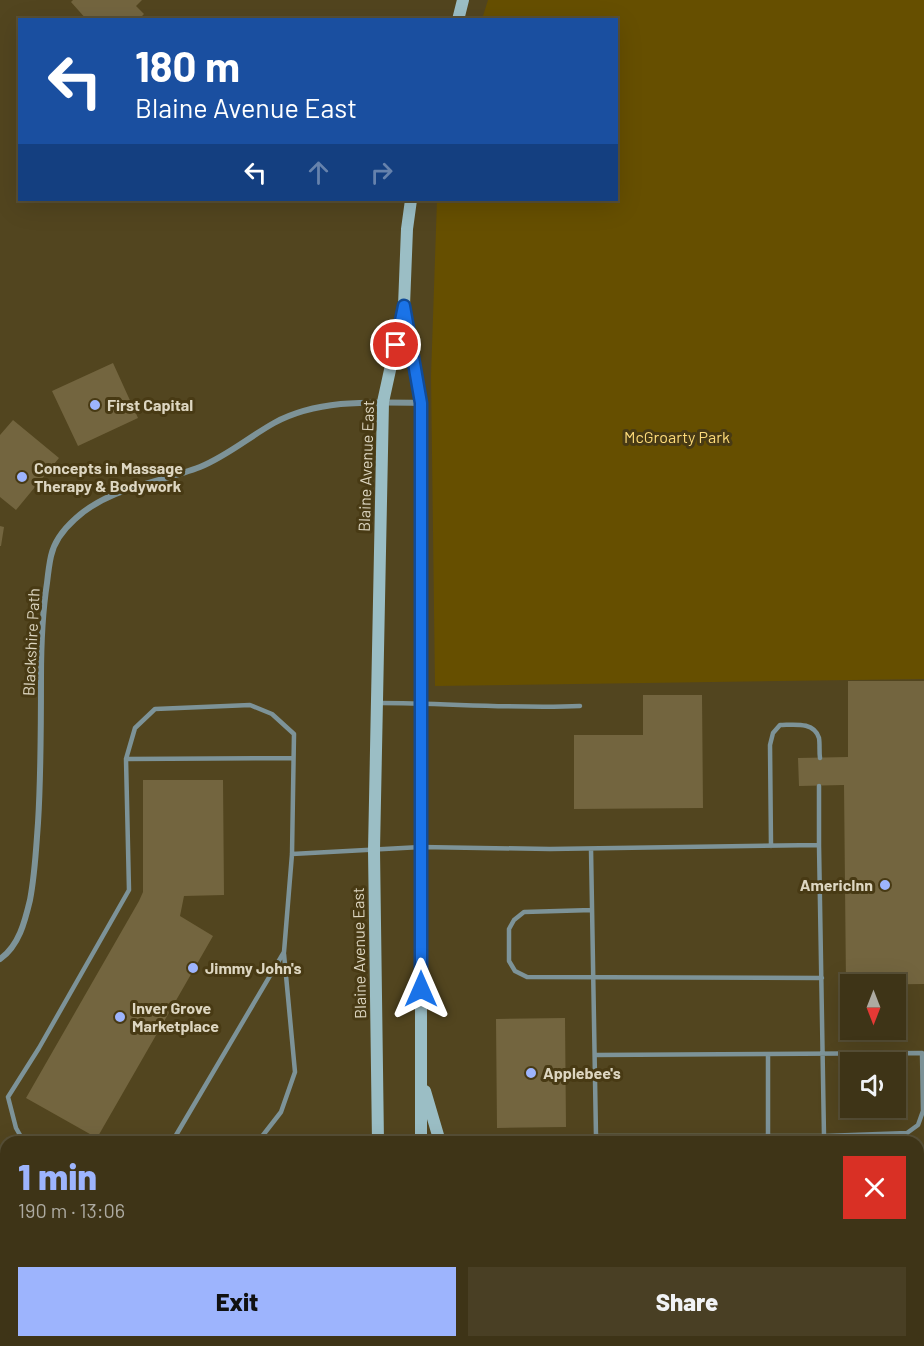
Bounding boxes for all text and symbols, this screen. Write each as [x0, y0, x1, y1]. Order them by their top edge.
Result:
text: 180 m [135, 40, 240, 90]
icon: left [36, 42, 114, 120]
text: Blaine Avenue East [135, 91, 357, 123]
icon: left [239, 156, 272, 189]
icon: ahead [302, 156, 335, 189]
icon: right [365, 156, 398, 189]
pin [370, 319, 421, 370]
icon: arrive [379, 328, 412, 361]
place label: First Capital [107, 395, 193, 414]
marker: First Capital [88, 398, 102, 412]
street label: Blaine Avenue East [354, 400, 377, 532]
park label: McGroarty Park [624, 427, 730, 446]
place label: Concepts in Massage Therapy & Bodywork [34, 458, 183, 495]
marker: Concepts in Massage Therapy & Bodywork [15, 470, 29, 484]
street label: Blackshire Path [18, 588, 43, 696]
place label: AmericInn [800, 875, 873, 894]
marker: AmericInn [878, 878, 892, 892]
street label: Blaine Avenue East [348, 887, 369, 1019]
position arrow [389, 957, 453, 1021]
place label: Jimmy John's [205, 958, 301, 977]
marker: Jimmy John's [186, 961, 200, 975]
north arrow [840, 974, 906, 1040]
map controls [840, 974, 906, 1118]
place label: Inver Grove Marketplace [132, 998, 219, 1035]
marker: Inver Grove Marketplace [113, 1010, 127, 1024]
button: sound [840, 1052, 906, 1118]
place label: Applebee's [543, 1063, 621, 1082]
marker: Applebee's [524, 1066, 538, 1080]
text: 1 min [18, 1154, 97, 1197]
button: close [843, 1156, 906, 1219]
text: 190 m · 13:06 [18, 1198, 125, 1222]
button: Exit [18, 1267, 456, 1336]
button: Share [468, 1267, 906, 1336]

